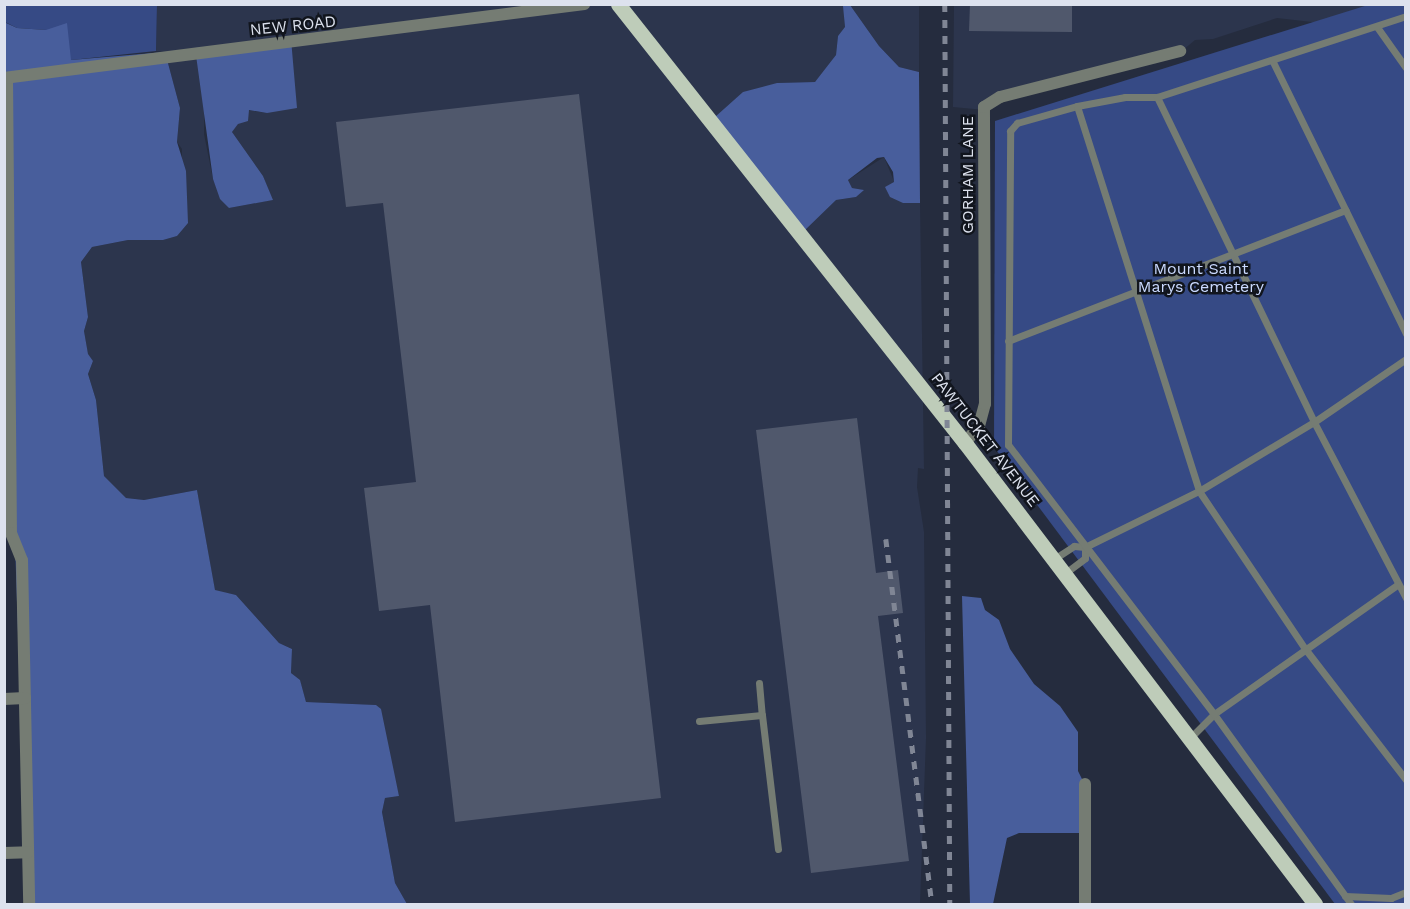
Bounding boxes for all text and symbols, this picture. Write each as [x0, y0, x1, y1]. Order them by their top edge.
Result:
street label: NEW ROAD [249, 12, 337, 40]
street label: GORHAM LANE [958, 116, 978, 234]
park label: Mount Saint Marys Cemetery [1138, 259, 1264, 297]
street label: PAWTUCKET AVENUE [926, 369, 1044, 511]

